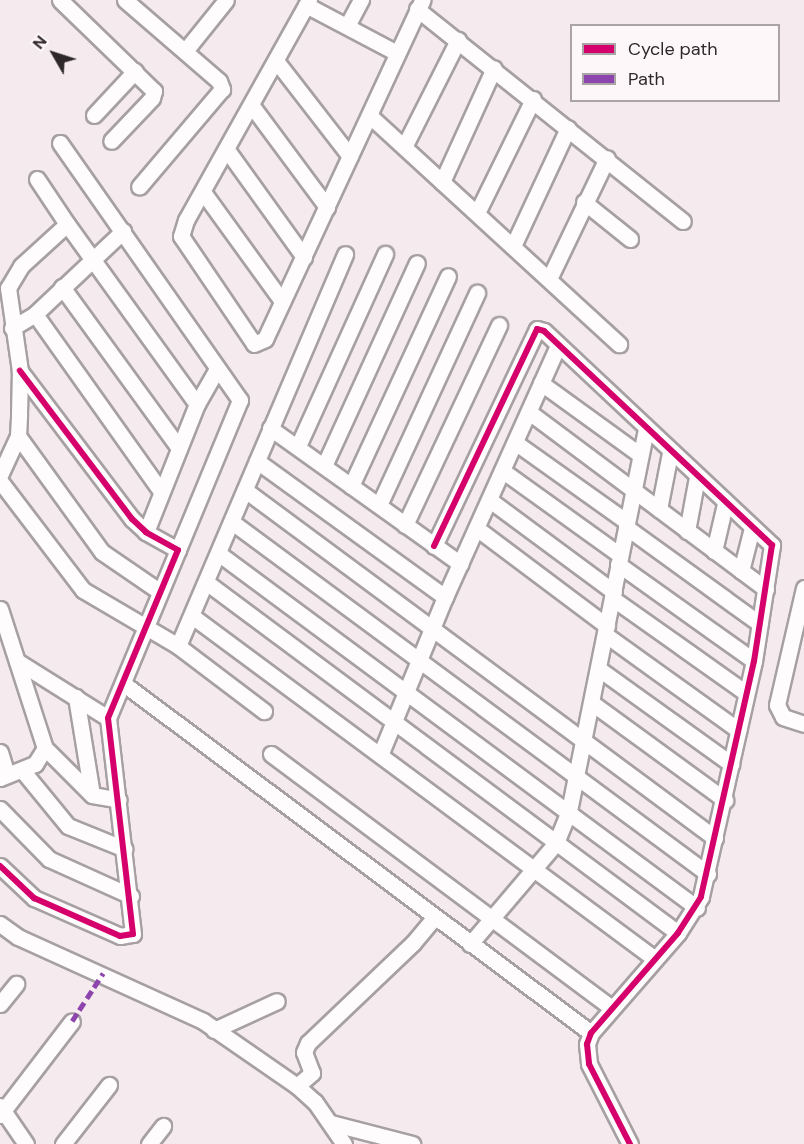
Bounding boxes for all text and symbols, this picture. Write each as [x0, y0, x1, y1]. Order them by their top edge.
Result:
north arrow [24, 24, 84, 84]
legend [570, 24, 780, 102]
text: N [28, 31, 51, 54]
text: Cycle path [628, 37, 718, 61]
text: Path [628, 67, 665, 91]

